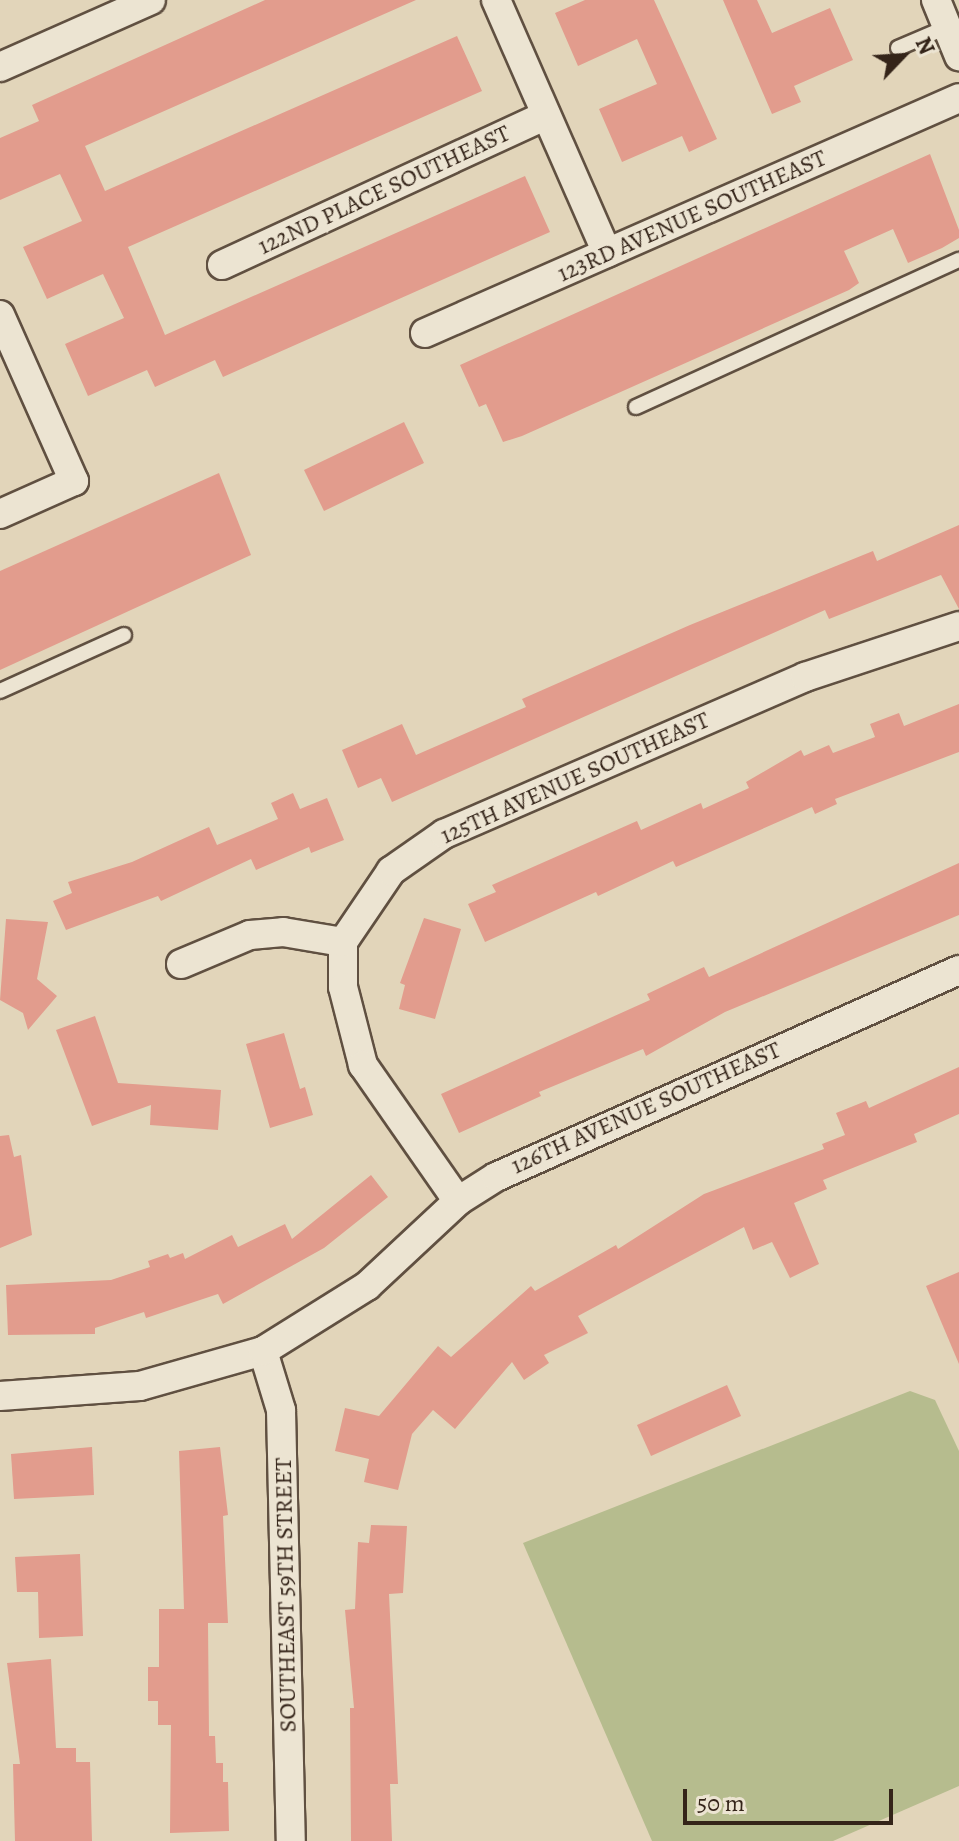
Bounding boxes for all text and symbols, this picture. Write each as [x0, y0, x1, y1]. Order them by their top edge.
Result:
north arrow [863, 16, 943, 96]
text: N [908, 32, 942, 59]
street label: 122ND PLACE SOUTHEAST [254, 119, 514, 261]
street label: 123RD AVENUE SOUTHEAST [553, 144, 831, 288]
street label: 125TH AVENUE SOUTHEAST [436, 706, 714, 850]
street label: 126TH AVENUE SOUTHEAST [507, 1035, 785, 1181]
street label: SOUTHEAST 59TH STREET [269, 1457, 303, 1733]
scale bar [687, 1773, 897, 1823]
text: 50 m [697, 1787, 745, 1819]

